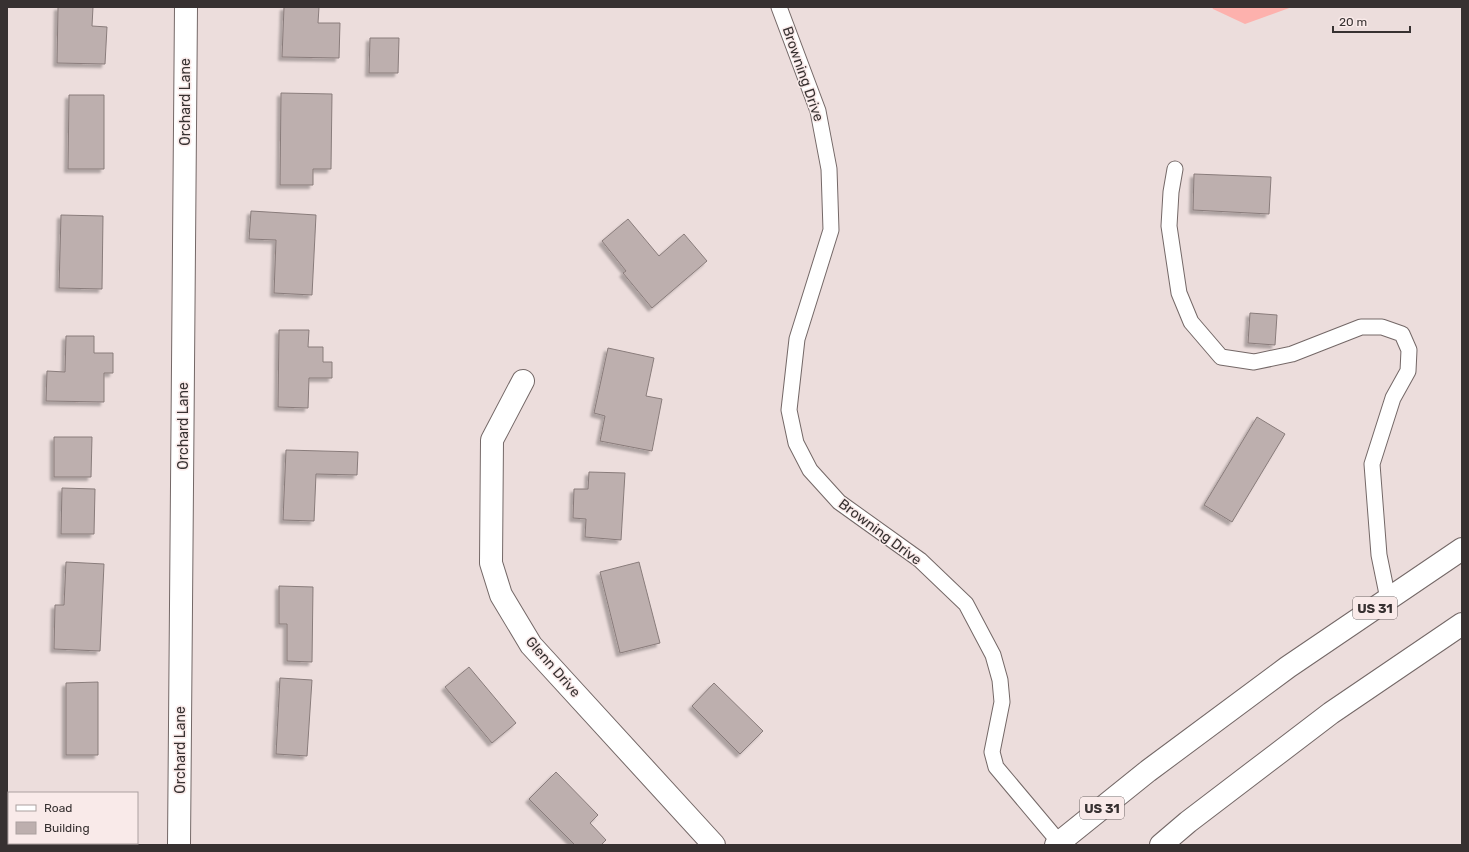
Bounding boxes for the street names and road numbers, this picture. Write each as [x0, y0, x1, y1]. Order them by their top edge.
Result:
street label: Browning Drive [779, 24, 827, 124]
street label: Orchard Lane [177, 58, 194, 146]
street label: Orchard Lane [175, 382, 192, 470]
street label: Browning Drive [835, 495, 925, 569]
road number: US 31 [1353, 597, 1397, 619]
street label: Glenn Drive [522, 633, 584, 701]
street label: Orchard Lane [172, 706, 189, 794]
road number: US 31 [1080, 797, 1124, 819]

